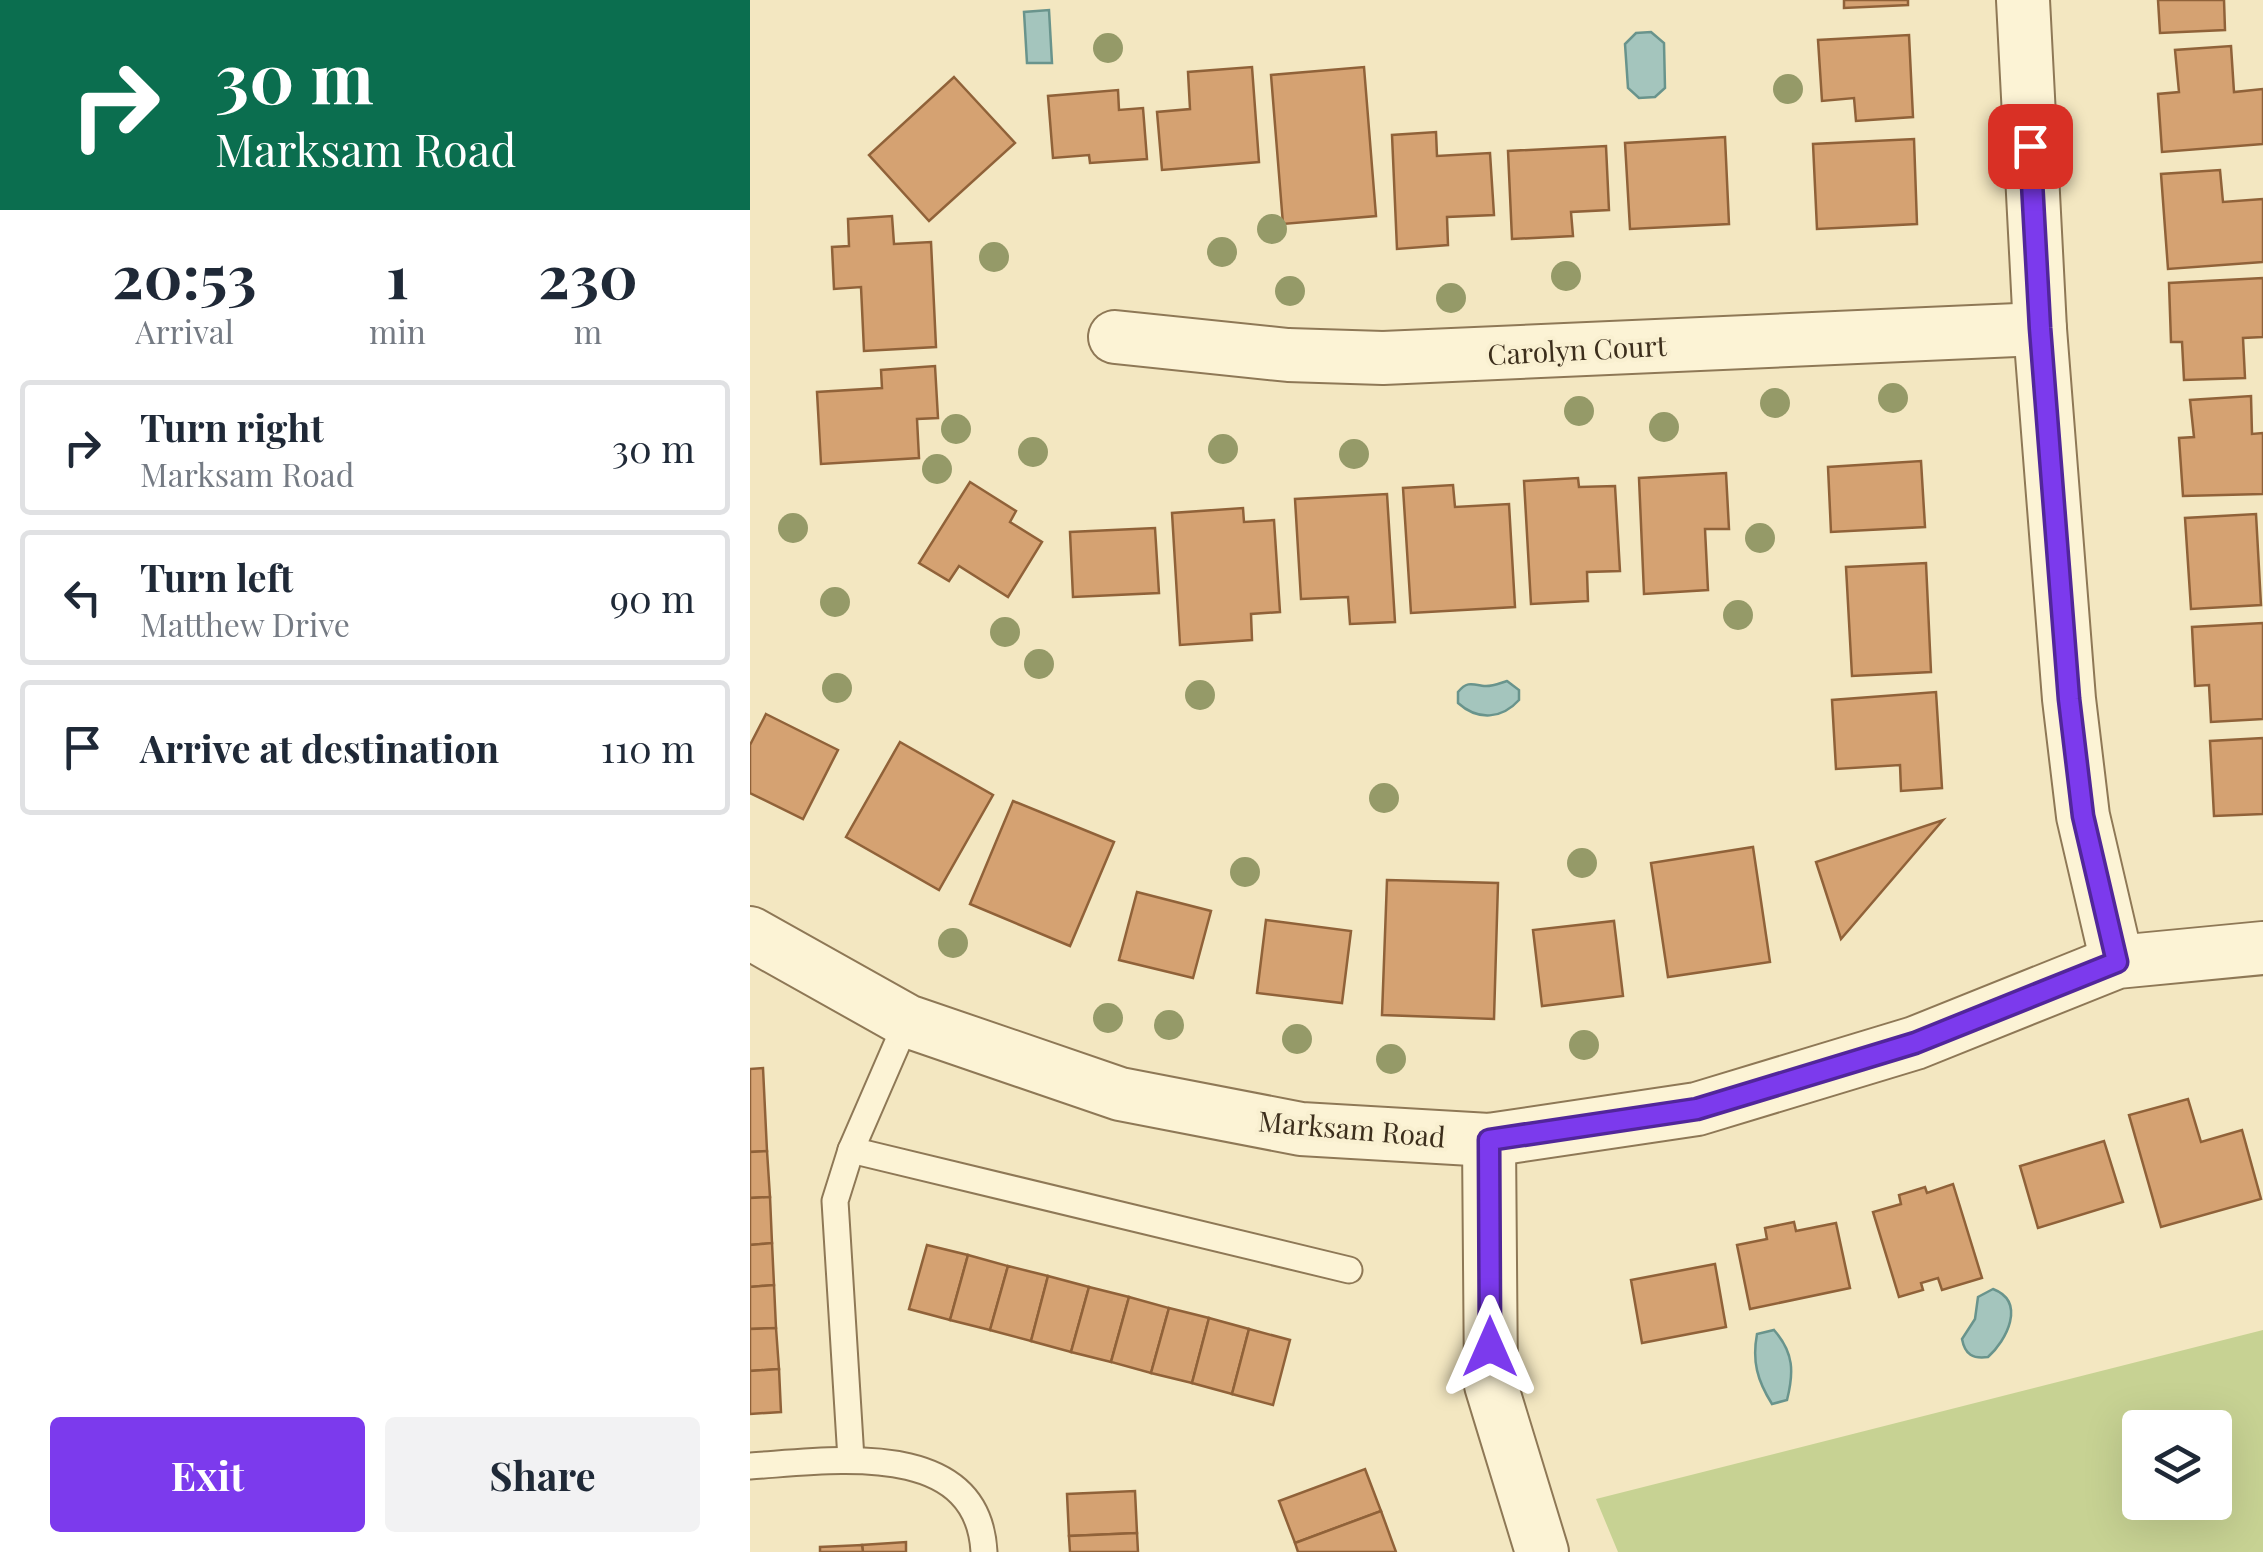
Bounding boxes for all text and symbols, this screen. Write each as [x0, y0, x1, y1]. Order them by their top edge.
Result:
text: 30 m [215, 28, 374, 122]
icon: right [50, 40, 180, 170]
pin [1988, 104, 2073, 189]
text: Marksam Road [215, 118, 516, 178]
icon: arrive [2003, 119, 2058, 174]
text: 20:53 [112, 234, 257, 314]
text: 1 [386, 234, 409, 314]
text: 230 [538, 234, 638, 314]
text: Arrival [135, 309, 234, 352]
text: min [369, 309, 426, 352]
text: m [574, 309, 602, 352]
street label: Carolyn Court [1487, 326, 1669, 372]
text: Turn right [140, 401, 324, 452]
icon: right [55, 420, 110, 475]
text: 30 m [612, 422, 695, 473]
text: Marksam Road [140, 452, 354, 495]
text: Turn left [140, 551, 293, 602]
icon: left [55, 570, 110, 625]
text: 90 m [610, 572, 695, 623]
text: Matthew Drive [140, 602, 350, 645]
icon: arrive [55, 720, 110, 775]
text: Arrive at destination [140, 722, 499, 773]
text: 110 m [601, 722, 695, 773]
street label: Marksam Road [1257, 1101, 1447, 1155]
position arrow [1438, 1295, 1542, 1399]
map controls [2122, 1410, 2232, 1520]
button: layers [2122, 1410, 2232, 1520]
button: Exit [50, 1417, 365, 1532]
button: Share [385, 1417, 700, 1532]

